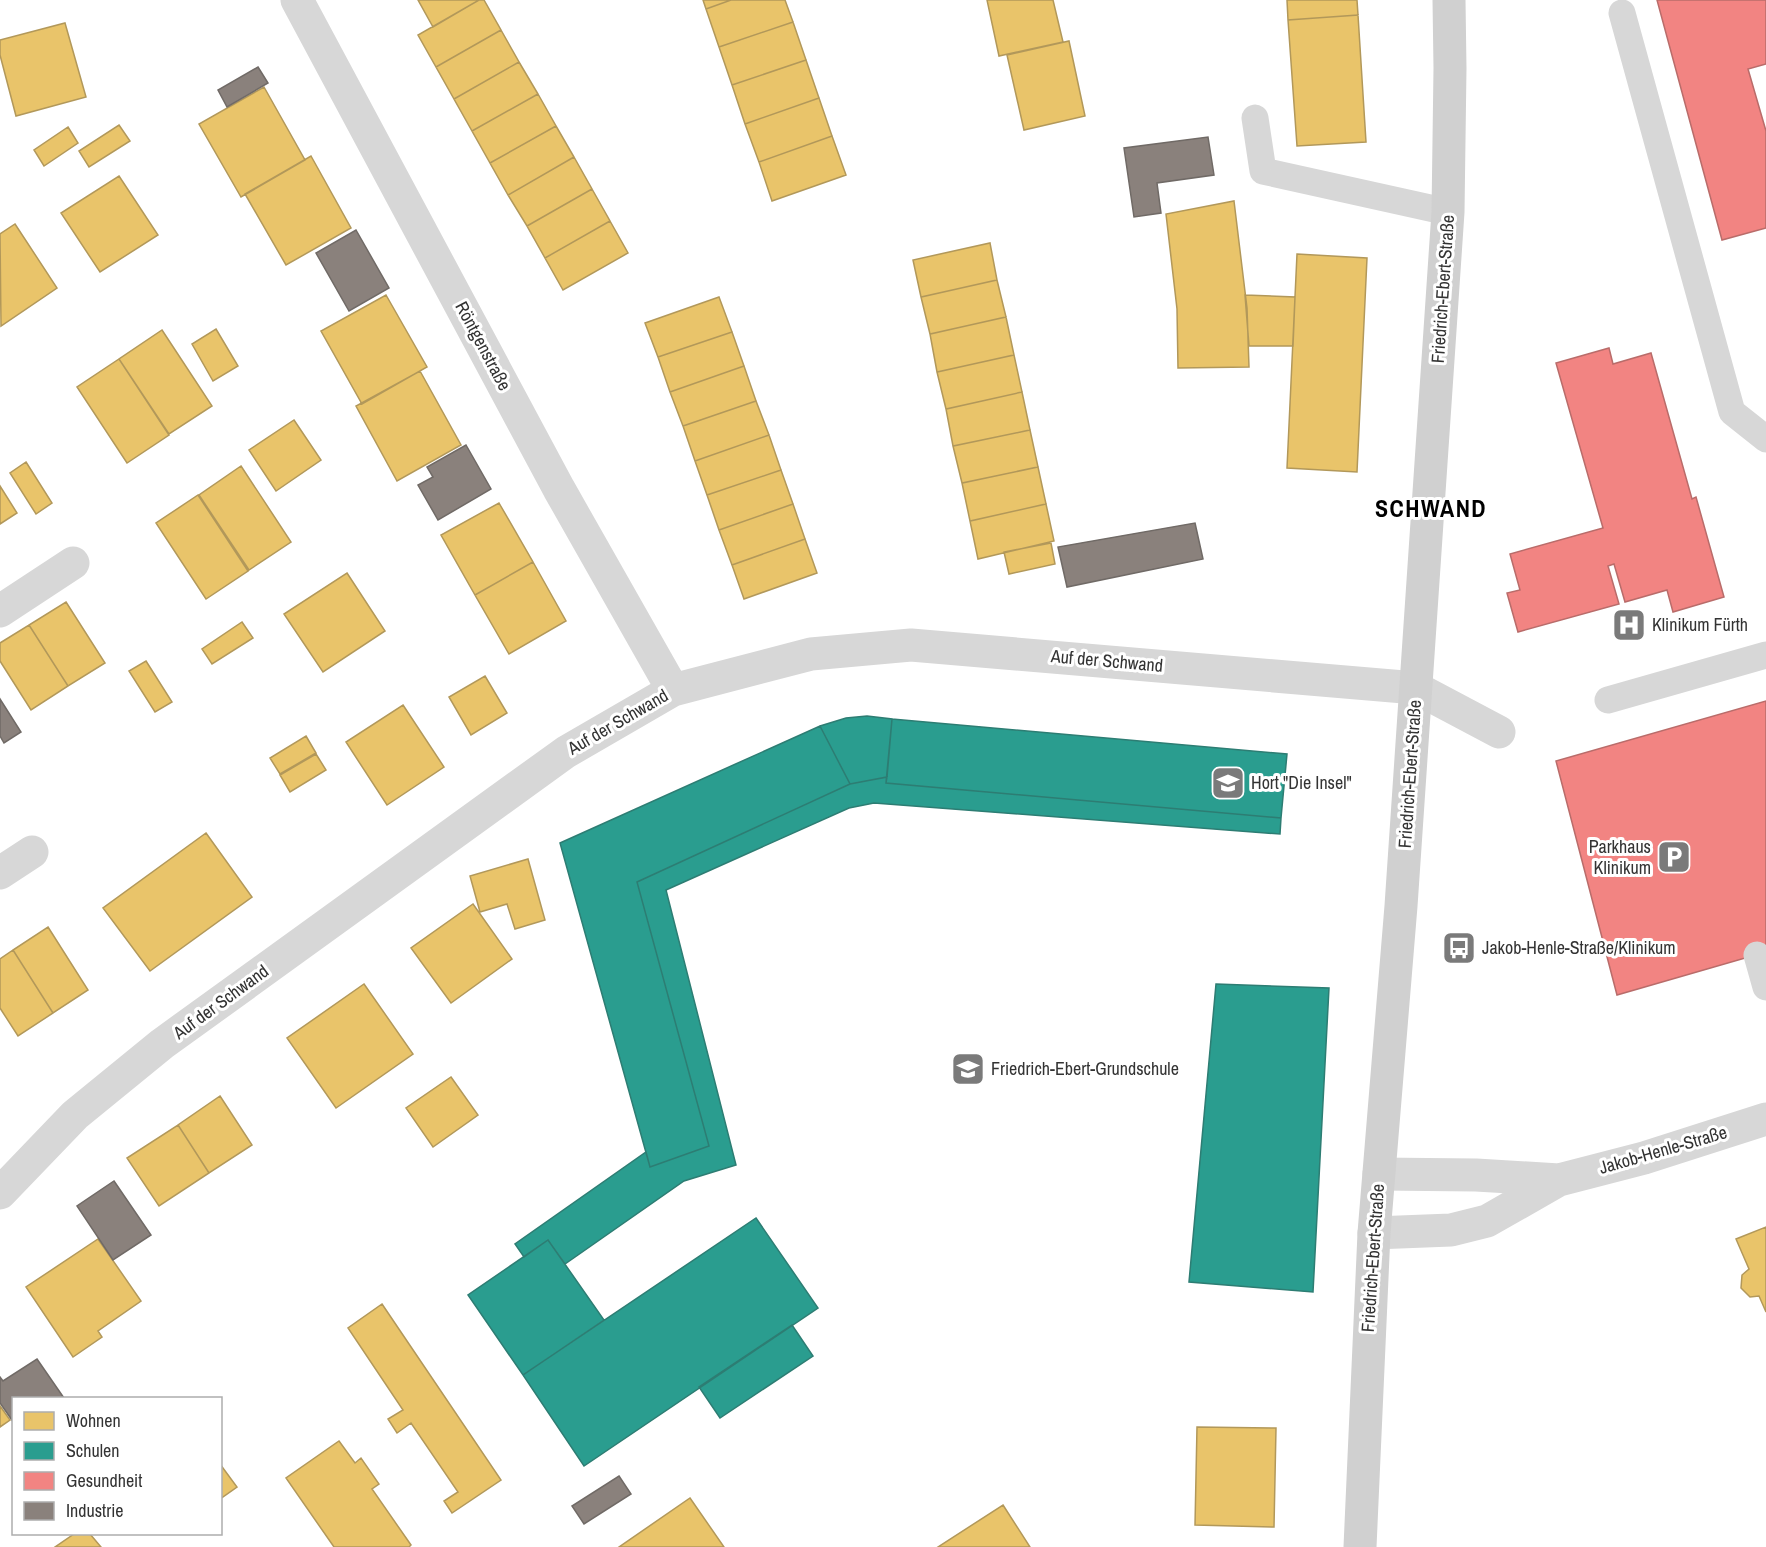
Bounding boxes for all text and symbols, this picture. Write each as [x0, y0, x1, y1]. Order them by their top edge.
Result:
street label: Friedrich-Ebert-Straße [1425, 214, 1460, 364]
street label: Röntgenstraße [449, 297, 517, 395]
district label: SCHWAND [1375, 492, 1487, 524]
hospital icon: Klinikum Fürth [1611, 607, 1647, 643]
place label: Klinikum Fürth [1652, 612, 1748, 637]
street label: Auf der Schwand [1049, 643, 1164, 678]
street label: Auf der Schwand [562, 683, 673, 761]
street label: Friedrich-Ebert-Straße [1392, 699, 1427, 849]
school or university icon: Hort "Die Insel" [1210, 765, 1246, 801]
place label: Hort "Die Insel" [1251, 770, 1352, 795]
place label: Parkhaus Klinikum [1589, 834, 1651, 880]
parking icon: Parkhaus Klinikum [1656, 839, 1692, 875]
bus stop icon: Jakob-Henle-Straße/Klinikum [1441, 930, 1477, 966]
place label: Jakob-Henle-Straße/Klinikum [1482, 935, 1676, 960]
street label: Auf der Schwand [167, 958, 274, 1045]
school or university icon: Friedrich-Ebert-Grundschule [950, 1051, 986, 1087]
place label: Friedrich-Ebert-Grundschule [991, 1056, 1179, 1081]
street label: Jakob-Henle-Straße [1596, 1119, 1730, 1180]
street label: Friedrich-Ebert-Straße [1355, 1183, 1390, 1333]
legend [12, 1397, 222, 1535]
text: Wohnen [66, 1408, 121, 1433]
text: Schulen [66, 1438, 119, 1463]
text: Gesundheit [66, 1468, 142, 1493]
text: Industrie [66, 1498, 123, 1523]

